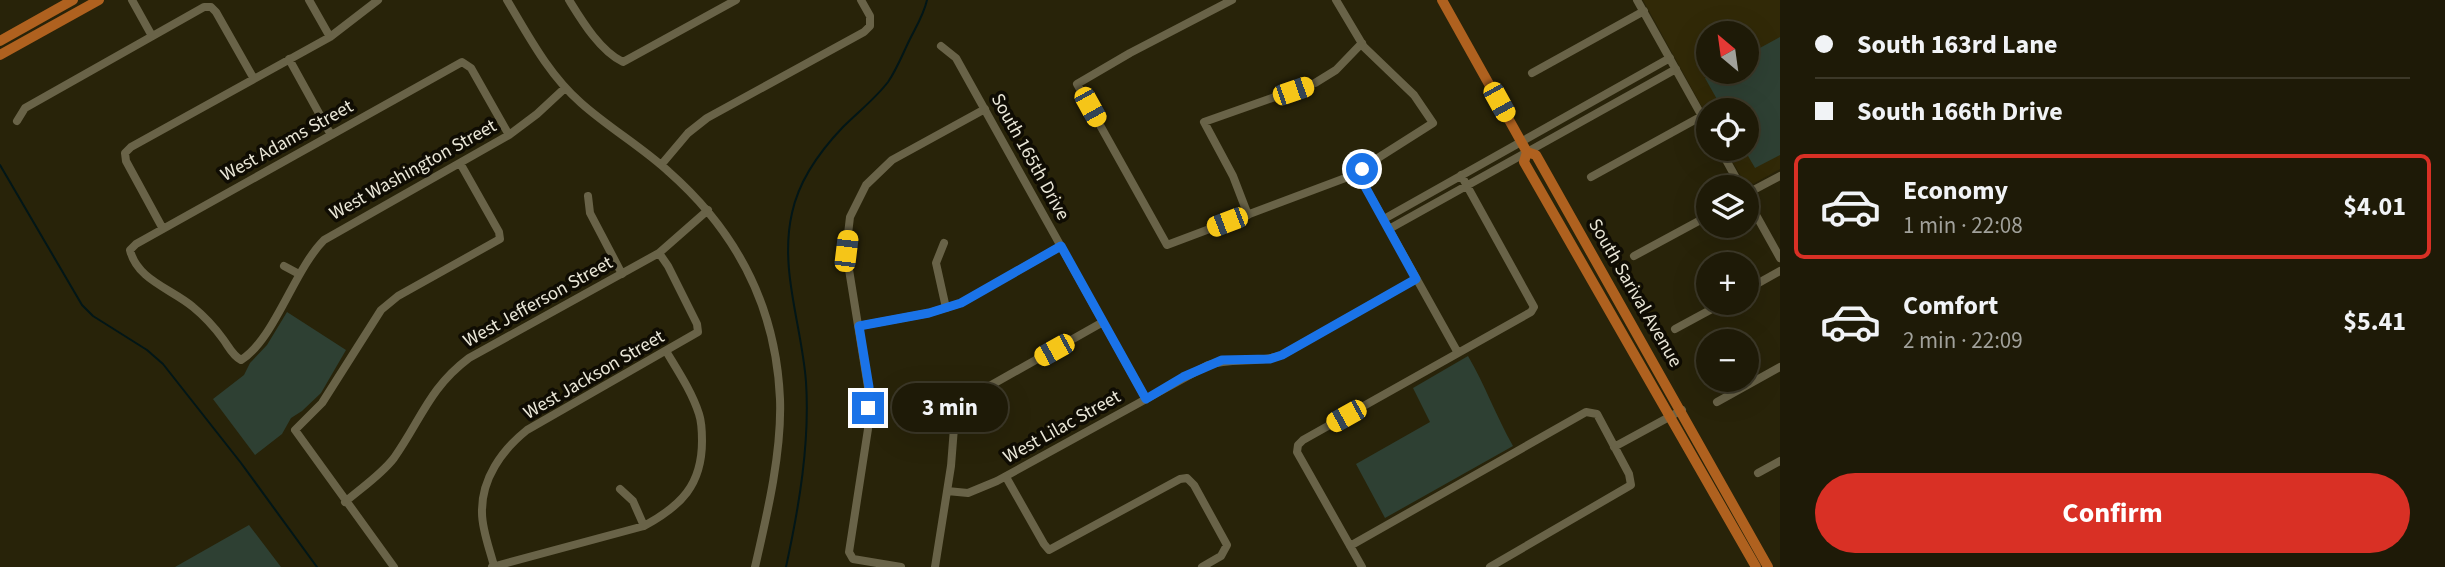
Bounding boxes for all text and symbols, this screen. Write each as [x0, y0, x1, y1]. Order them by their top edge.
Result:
north arrow [1696, 21, 1759, 84]
map controls [1696, 21, 1759, 392]
text: South 163rd Lane [1857, 26, 2058, 63]
car [1270, 74, 1317, 108]
car [1480, 79, 1519, 125]
car [1071, 84, 1110, 130]
street label: South 165th Drive [984, 89, 1076, 225]
street label: West Adams Street [216, 93, 359, 189]
text: South 166th Drive [1857, 93, 2063, 130]
button: locate [1696, 98, 1759, 161]
street label: West Washington Street [324, 112, 502, 227]
route start [1346, 153, 1378, 185]
text: Economy [1903, 172, 2008, 209]
button: layers [1696, 175, 1759, 238]
icon: car [1819, 175, 1882, 238]
text: $4.01 [2343, 188, 2406, 225]
car [1204, 205, 1251, 239]
text: 1 min · 22:08 [1903, 209, 2023, 242]
street label: South Sarival Avenue [1581, 214, 1689, 372]
car [834, 229, 859, 273]
street label: West Jefferson Street [458, 249, 618, 354]
button: + [1696, 252, 1759, 315]
text: Comfort [1903, 287, 1998, 324]
icon: car [1819, 290, 1882, 353]
text: $5.41 [2343, 303, 2406, 340]
street label: West Jackson Street [518, 323, 670, 426]
text: 2 min · 22:09 [1903, 324, 2023, 357]
button: − [1696, 329, 1759, 392]
car [1031, 331, 1078, 369]
street label: West Lilac Street [998, 383, 1126, 470]
callout: 3 min [892, 384, 1008, 432]
text: 3 min [922, 391, 978, 424]
route end [852, 392, 884, 424]
car [1323, 397, 1370, 435]
button: Confirm [1815, 473, 2410, 553]

